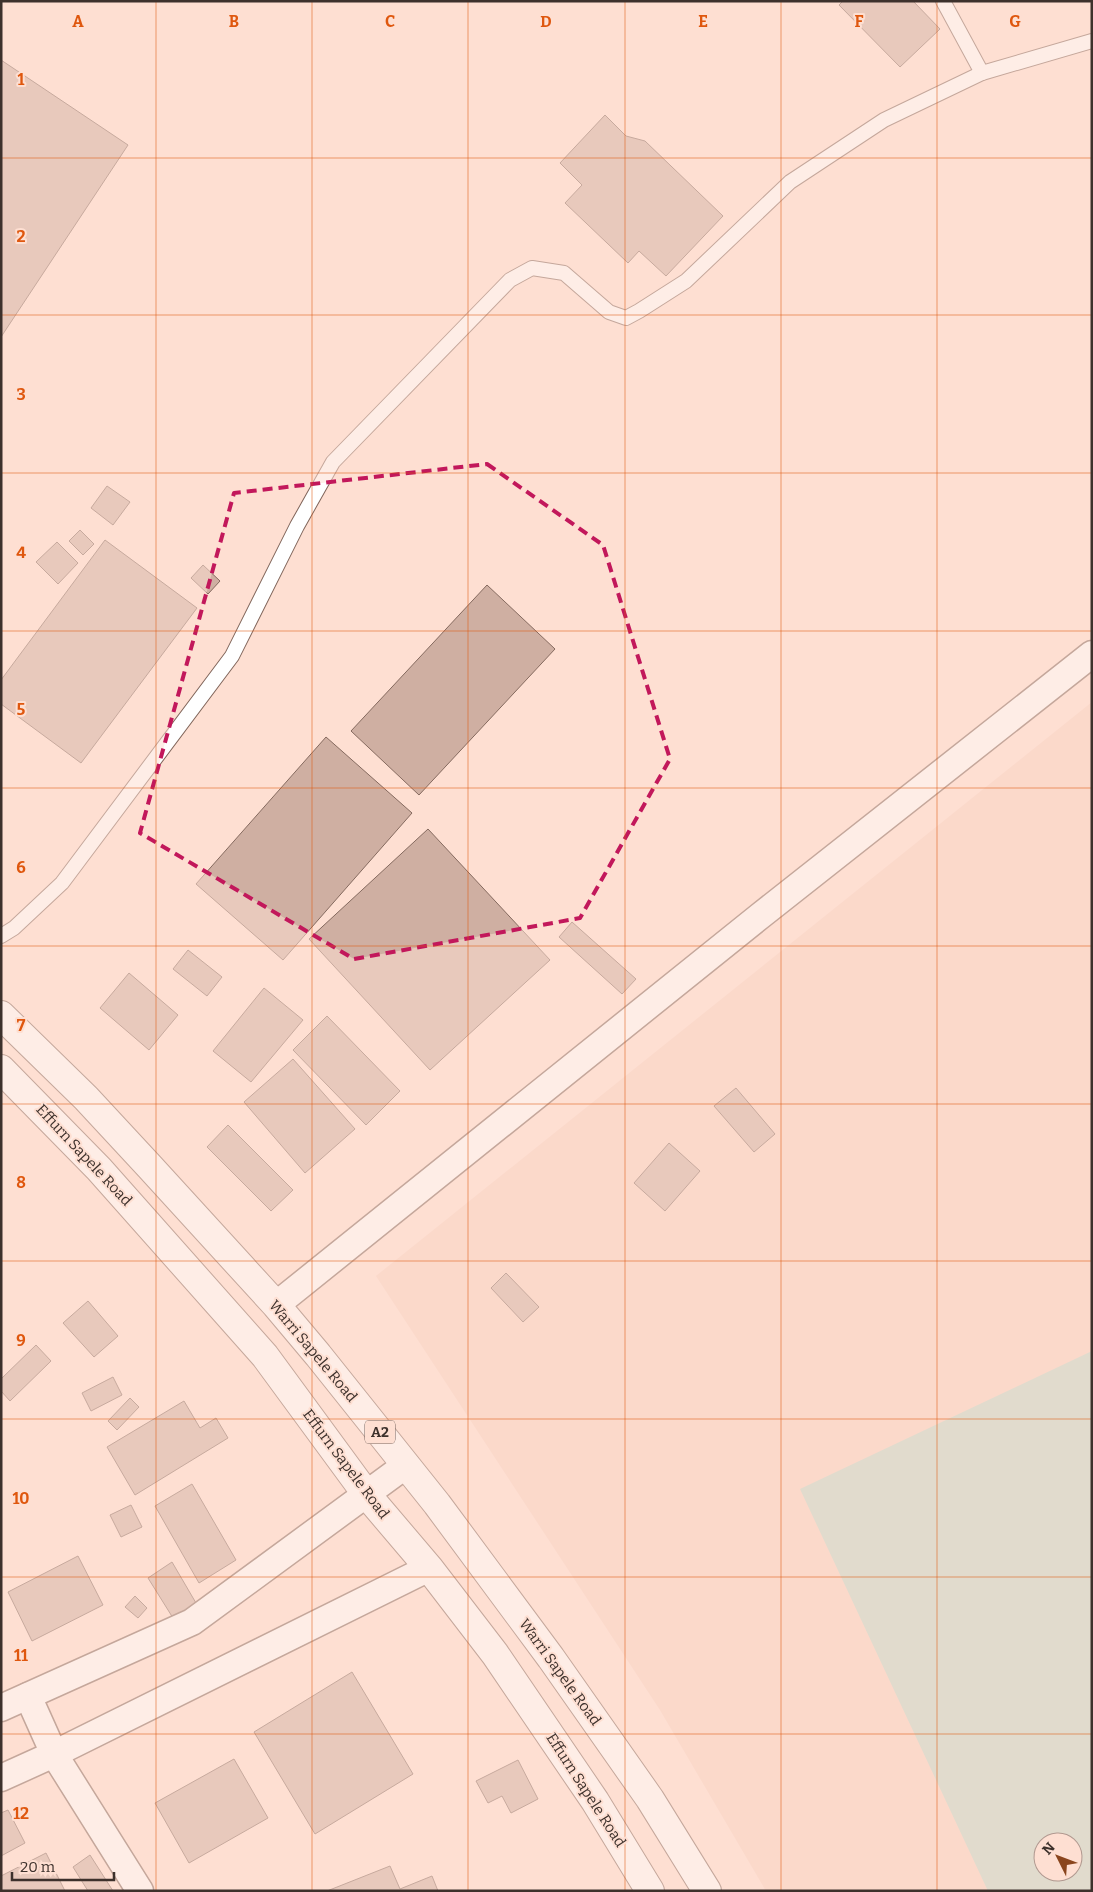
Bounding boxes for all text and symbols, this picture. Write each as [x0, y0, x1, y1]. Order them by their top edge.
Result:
text: A [72, 12, 84, 31]
text: B [229, 12, 239, 31]
text: C [385, 12, 395, 31]
text: D [540, 12, 552, 31]
text: E [698, 12, 708, 31]
text: F [855, 12, 864, 31]
text: G [1009, 12, 1021, 31]
text: 1 [18, 70, 25, 89]
text: 2 [16, 227, 26, 246]
text: 3 [16, 385, 26, 404]
text: 4 [16, 543, 26, 562]
text: 5 [17, 700, 26, 719]
text: 6 [16, 858, 26, 877]
text: 7 [17, 1016, 26, 1035]
street label: Effurn Sapele Road [32, 1100, 136, 1210]
text: 8 [16, 1173, 26, 1192]
street label: Warri Sapele Road [265, 1296, 361, 1406]
text: 9 [16, 1331, 26, 1350]
street label: Effurn Sapele Road [299, 1406, 393, 1522]
road number: A2 [365, 1420, 395, 1444]
text: 10 [12, 1489, 30, 1508]
street label: Warri Sapele Road [515, 1615, 605, 1729]
text: 11 [14, 1646, 28, 1665]
street label: Effurn Sapele Road [542, 1730, 630, 1851]
text: 12 [13, 1804, 29, 1823]
north arrow [1033, 1832, 1083, 1882]
text: N [1039, 1839, 1059, 1858]
scale bar [12, 1850, 115, 1882]
text: 20 m [20, 1858, 56, 1876]

